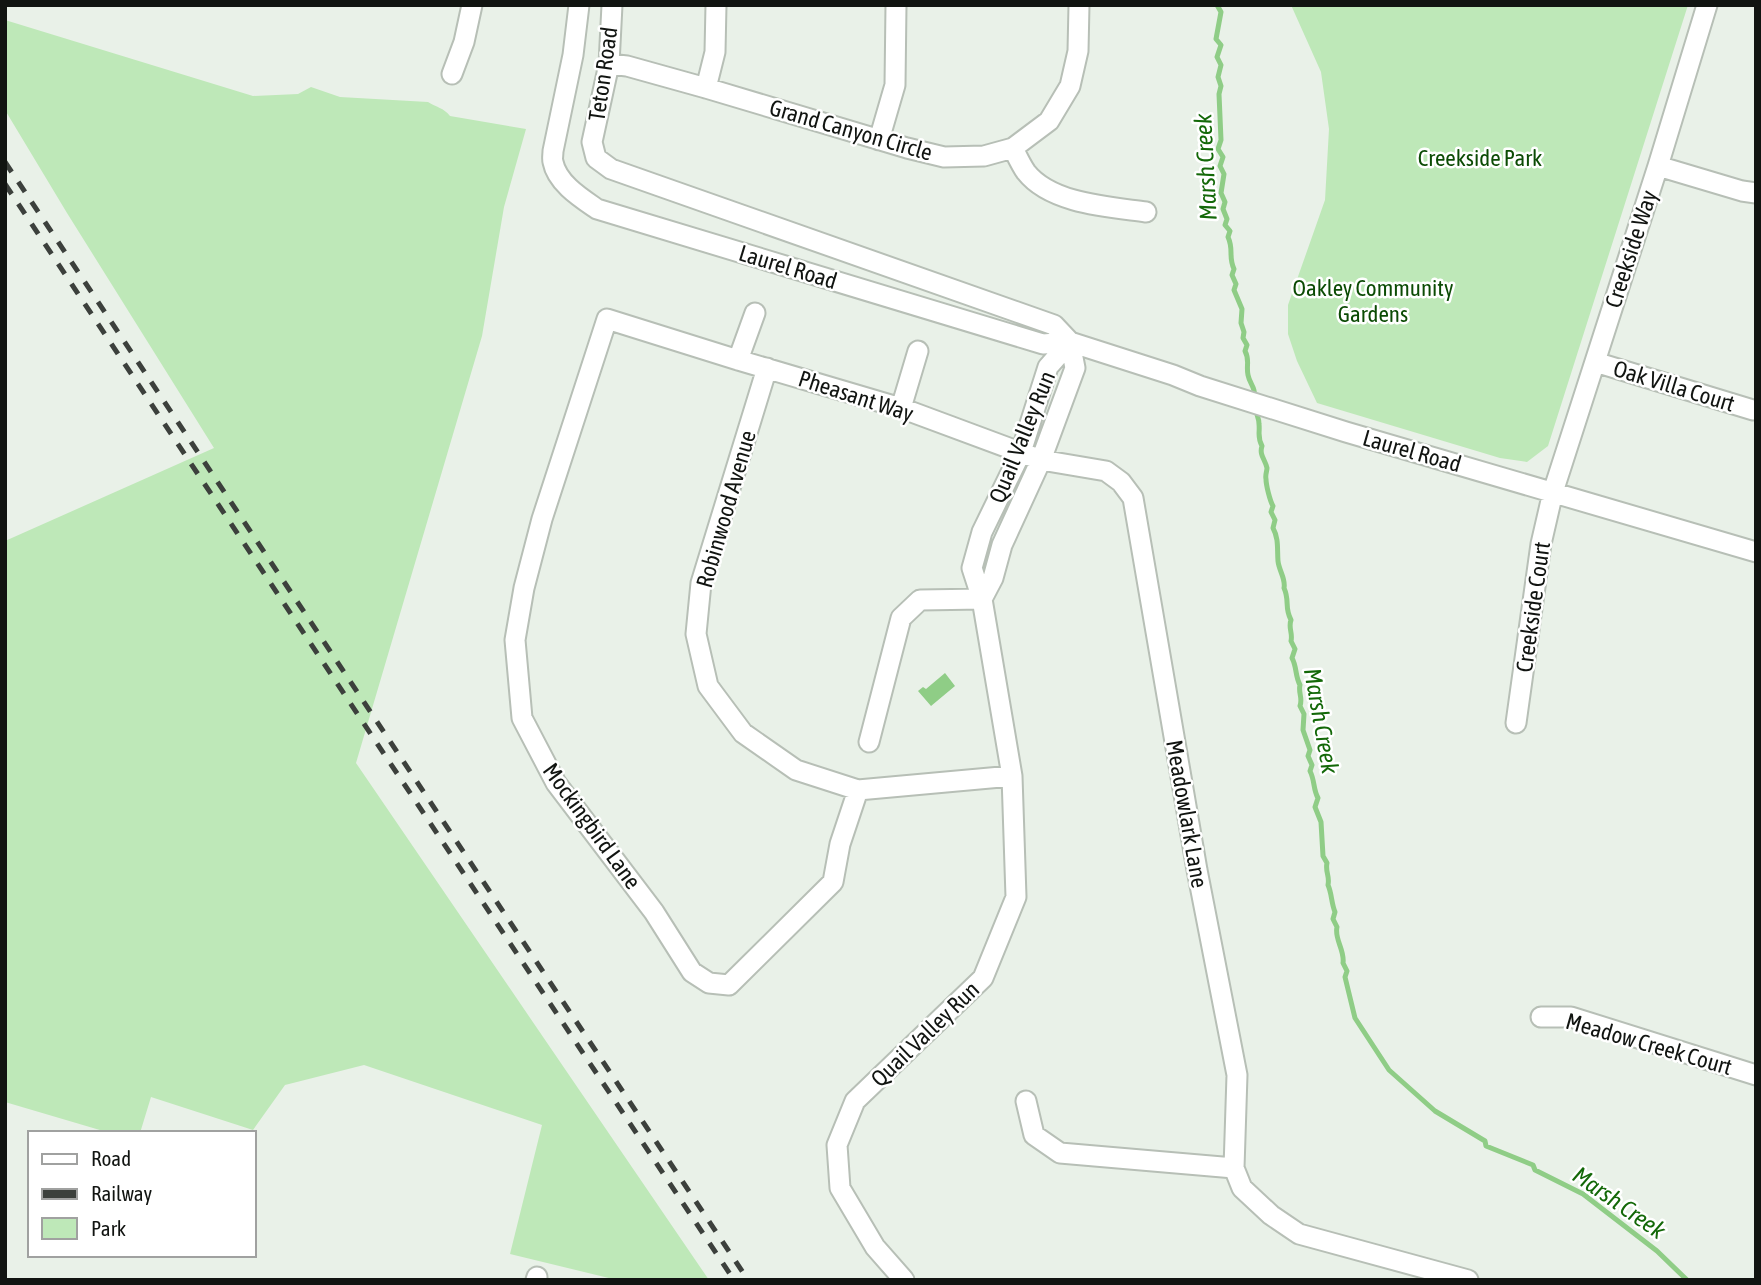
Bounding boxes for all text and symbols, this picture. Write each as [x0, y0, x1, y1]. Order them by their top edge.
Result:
street label: Teton Road [584, 25, 622, 123]
street label: Grand Canyon Circle [767, 94, 935, 166]
water label: Marsh Creek [1189, 113, 1222, 221]
park label: Creekside Park [1418, 145, 1542, 171]
street label: Creekside Way [1600, 187, 1662, 311]
street label: Laurel Road [736, 240, 840, 294]
park label: Oakley Community Gardens [1293, 275, 1453, 327]
street label: Oak Villa Court [1610, 355, 1738, 417]
street label: Pheasant Way [795, 365, 917, 427]
street label: Quail Valley Run [984, 367, 1060, 507]
street label: Laurel Road [1360, 425, 1464, 477]
street label: Robinwood Avenue [691, 427, 761, 591]
street label: Creekside Court [1511, 540, 1555, 674]
water label: Marsh Creek [1299, 666, 1344, 776]
street label: Meadowlark Lane [1161, 738, 1213, 890]
street label: Mockingbird Lane [538, 758, 646, 894]
street label: Quail Valley Run [866, 976, 984, 1092]
street label: Meadow Creek Court [1563, 1008, 1735, 1080]
legend [28, 1131, 256, 1257]
text: Road [91, 1146, 131, 1170]
water label: Marsh Creek [1568, 1161, 1671, 1245]
text: Railway [91, 1181, 153, 1205]
text: Park [91, 1216, 126, 1240]

